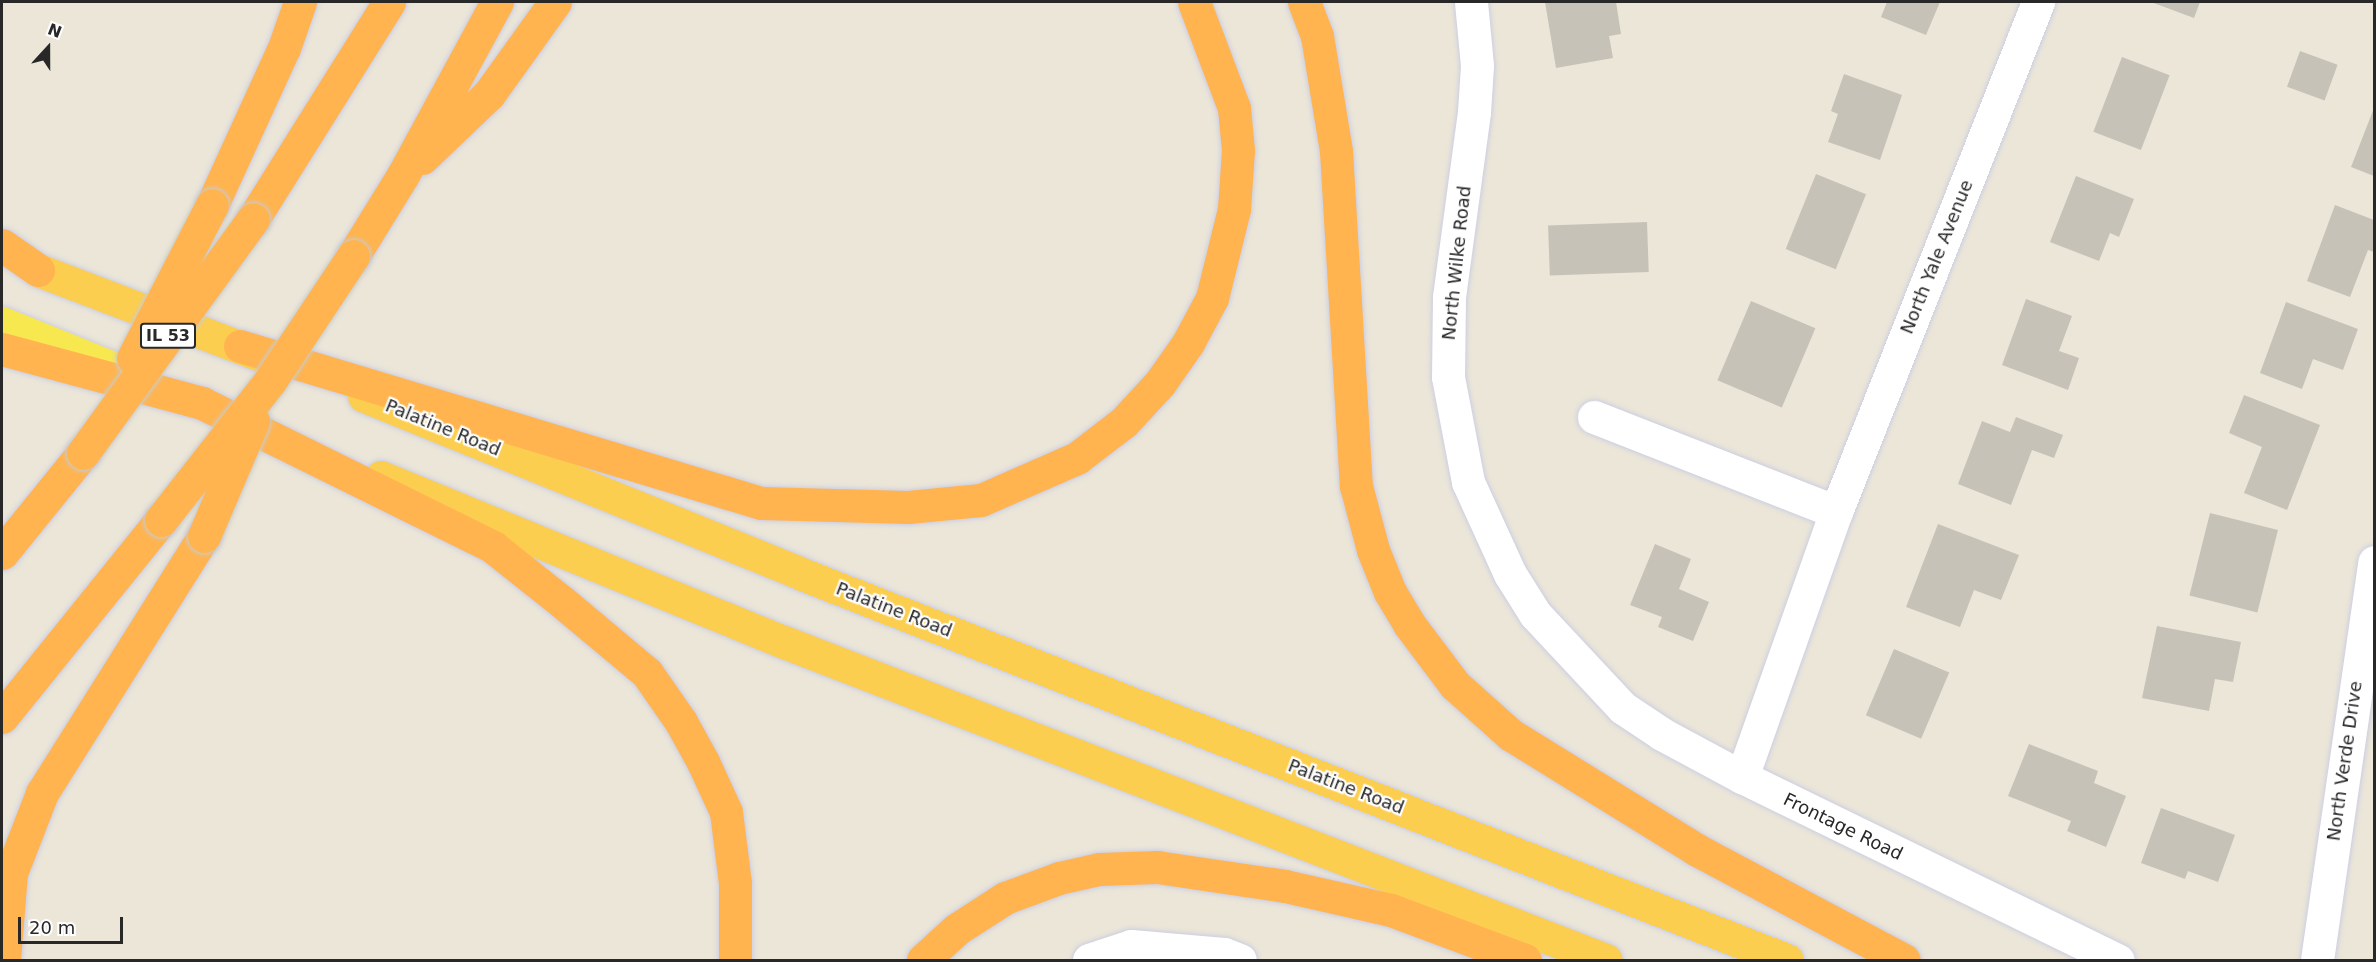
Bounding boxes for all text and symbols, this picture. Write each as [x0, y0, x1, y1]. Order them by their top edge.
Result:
north arrow [18, 18, 78, 78]
text: N [45, 19, 64, 42]
street label: North Yale Avenue [1896, 177, 1978, 337]
street label: North Wilke Road [1438, 185, 1476, 341]
road number: IL 53 [140, 323, 196, 349]
street label: Palatine Road [382, 395, 504, 461]
street label: Palatine Road [833, 578, 955, 642]
street label: North Verde Drive [2323, 680, 2367, 842]
street label: Palatine Road [1285, 755, 1407, 819]
street label: Frontage Road [1780, 789, 1906, 865]
scale bar [21, 905, 126, 943]
text: 20 m [29, 917, 75, 938]

